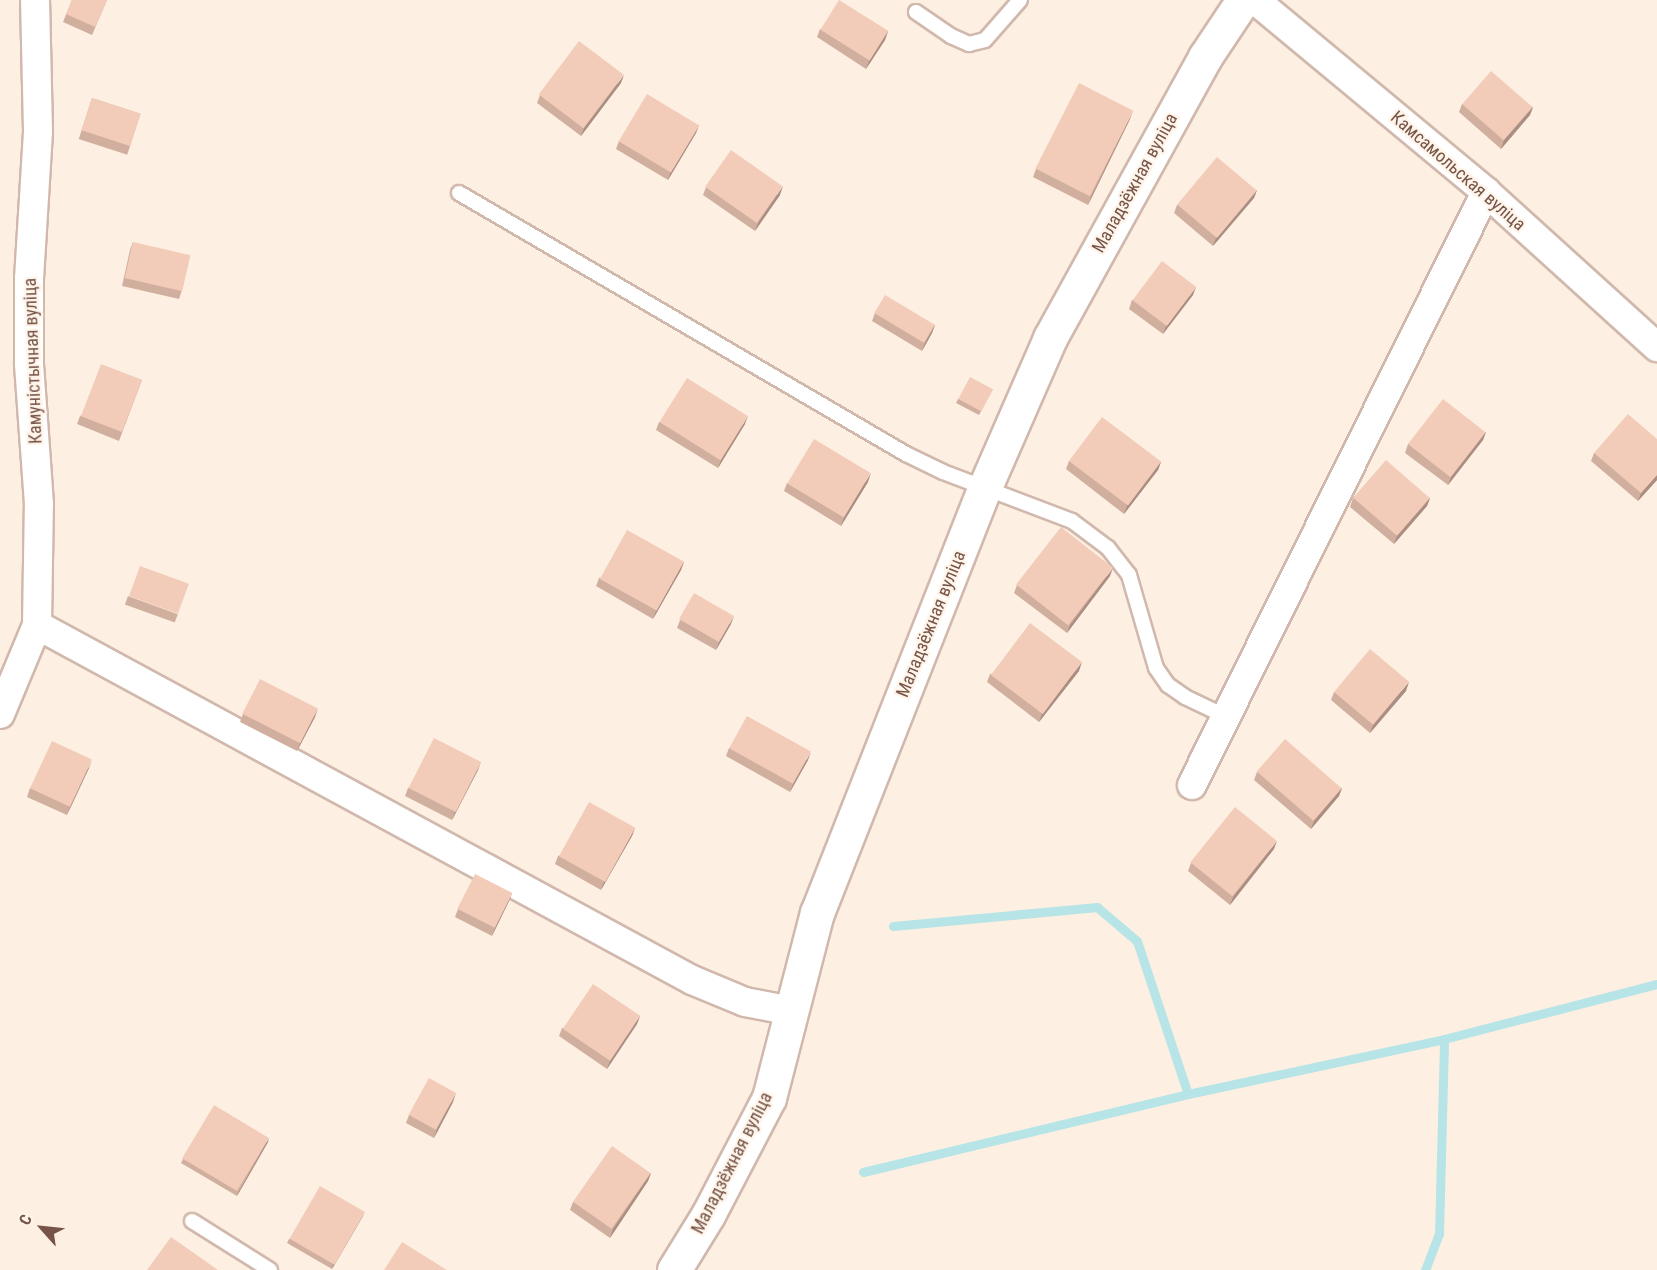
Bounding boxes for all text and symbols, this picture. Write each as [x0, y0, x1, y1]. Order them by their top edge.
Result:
street label: Камсамольская вуліца [1386, 107, 1530, 235]
street label: Маладзёжная вуліца [1088, 109, 1182, 257]
street label: Камуністычная вуліца [19, 278, 47, 444]
street label: Маладзёжная вуліца [892, 548, 970, 700]
street label: Маладзёжная вуліца [687, 1089, 777, 1237]
north arrow [12, 1198, 72, 1258]
text: С [15, 1211, 36, 1228]

